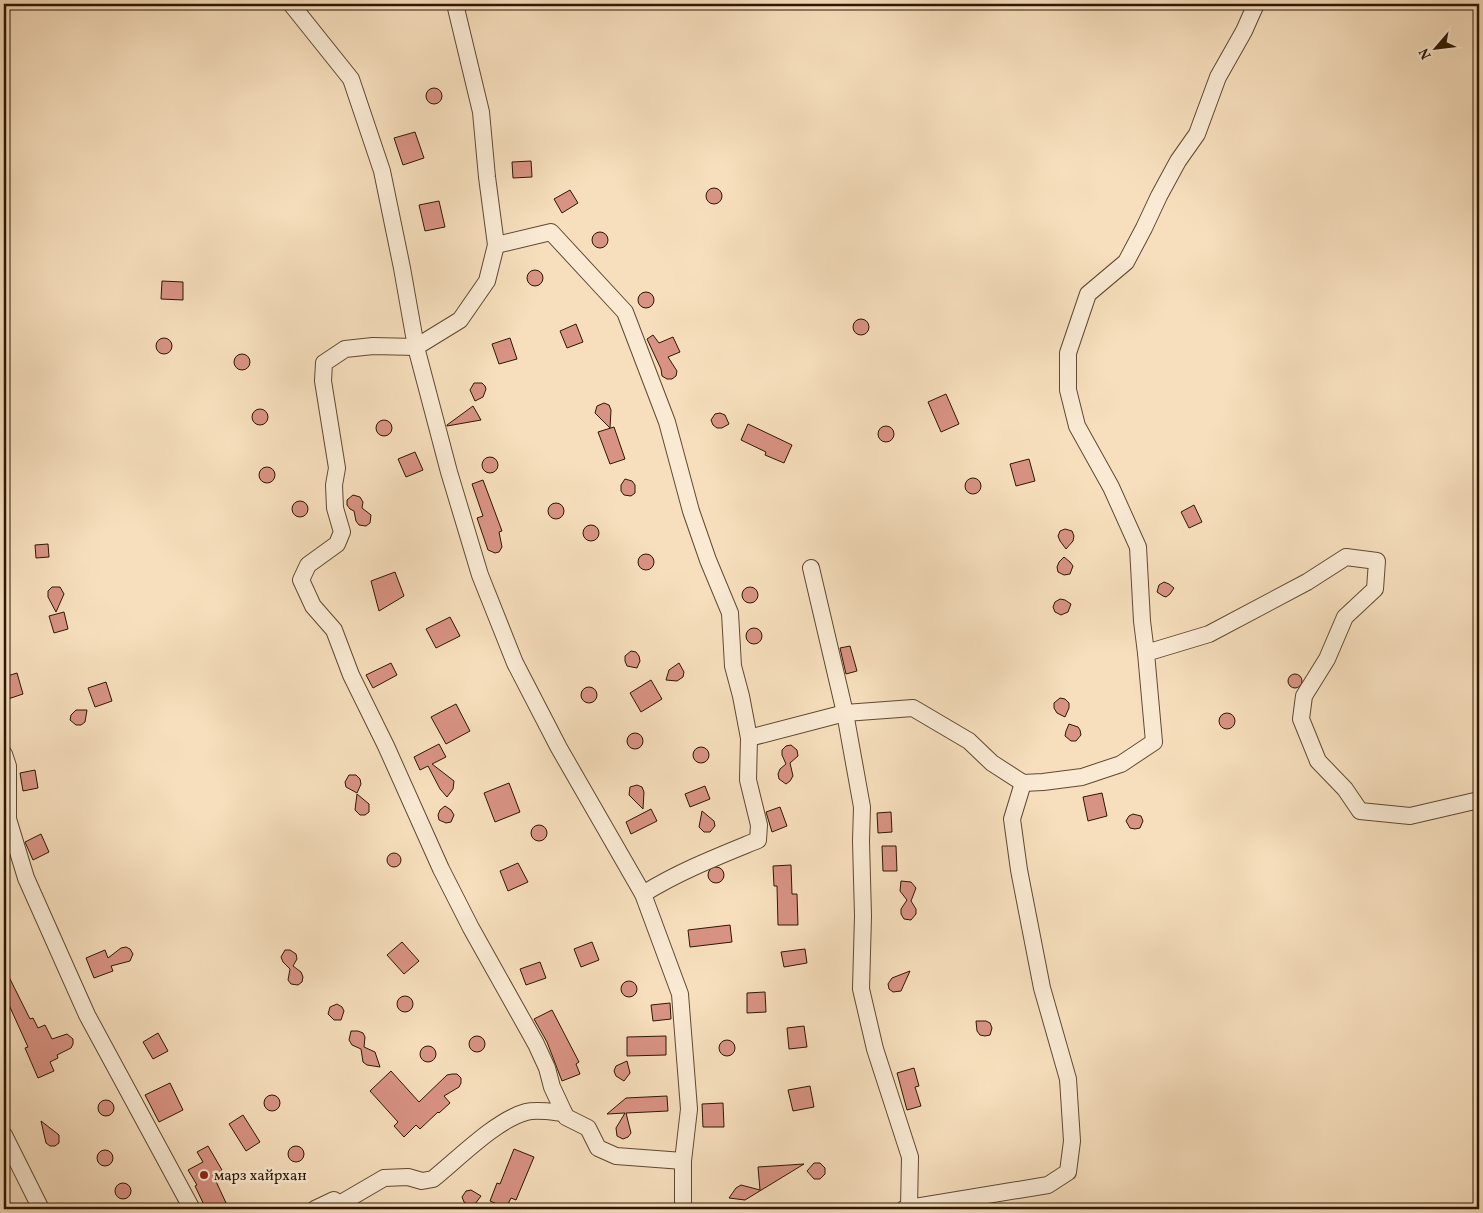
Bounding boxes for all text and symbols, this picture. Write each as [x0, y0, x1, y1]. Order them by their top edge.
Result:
north arrow [1410, 22, 1460, 72]
text: N [1415, 44, 1437, 62]
place label: марз хайрхан [214, 1166, 307, 1187]
marker: марз хайрхан [198, 1169, 210, 1181]

